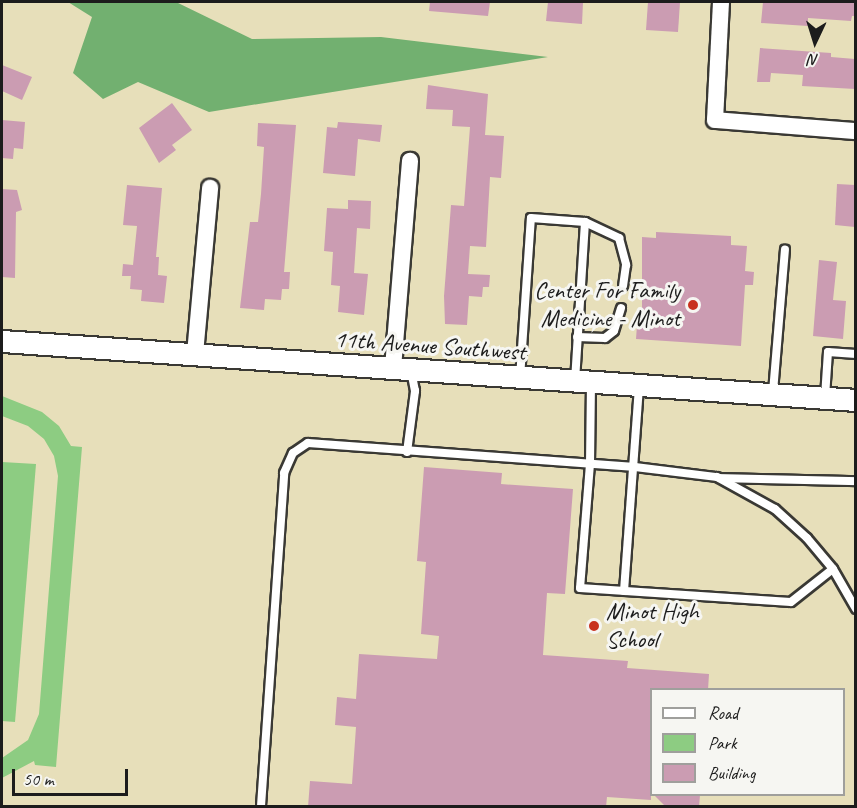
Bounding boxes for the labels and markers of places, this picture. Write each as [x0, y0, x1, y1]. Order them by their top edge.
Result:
place label: Center For Family Medicine - Minot [536, 277, 680, 333]
marker: Center For Family Medicine - Minot [684, 296, 702, 314]
place label: Minot High School [606, 598, 699, 654]
marker: Minot High School [587, 619, 601, 633]

